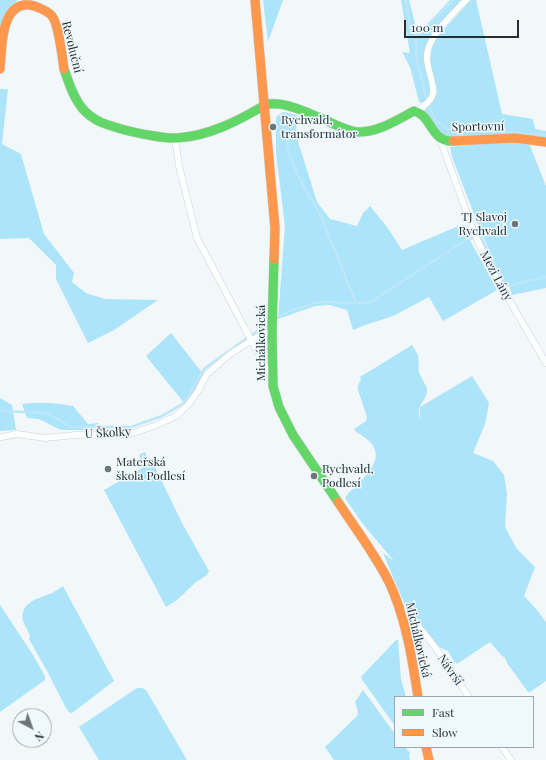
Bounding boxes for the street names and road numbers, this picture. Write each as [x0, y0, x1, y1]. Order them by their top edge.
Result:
street label: Revoluční [59, 20, 85, 74]
street label: Sportovní [452, 119, 504, 135]
street label: Mezi Lány [477, 248, 515, 304]
street label: Michálkovická [254, 305, 268, 381]
street label: U Školky [84, 425, 132, 441]
street label: Michálkovická [402, 601, 434, 679]
street label: Návrší [434, 652, 466, 688]

